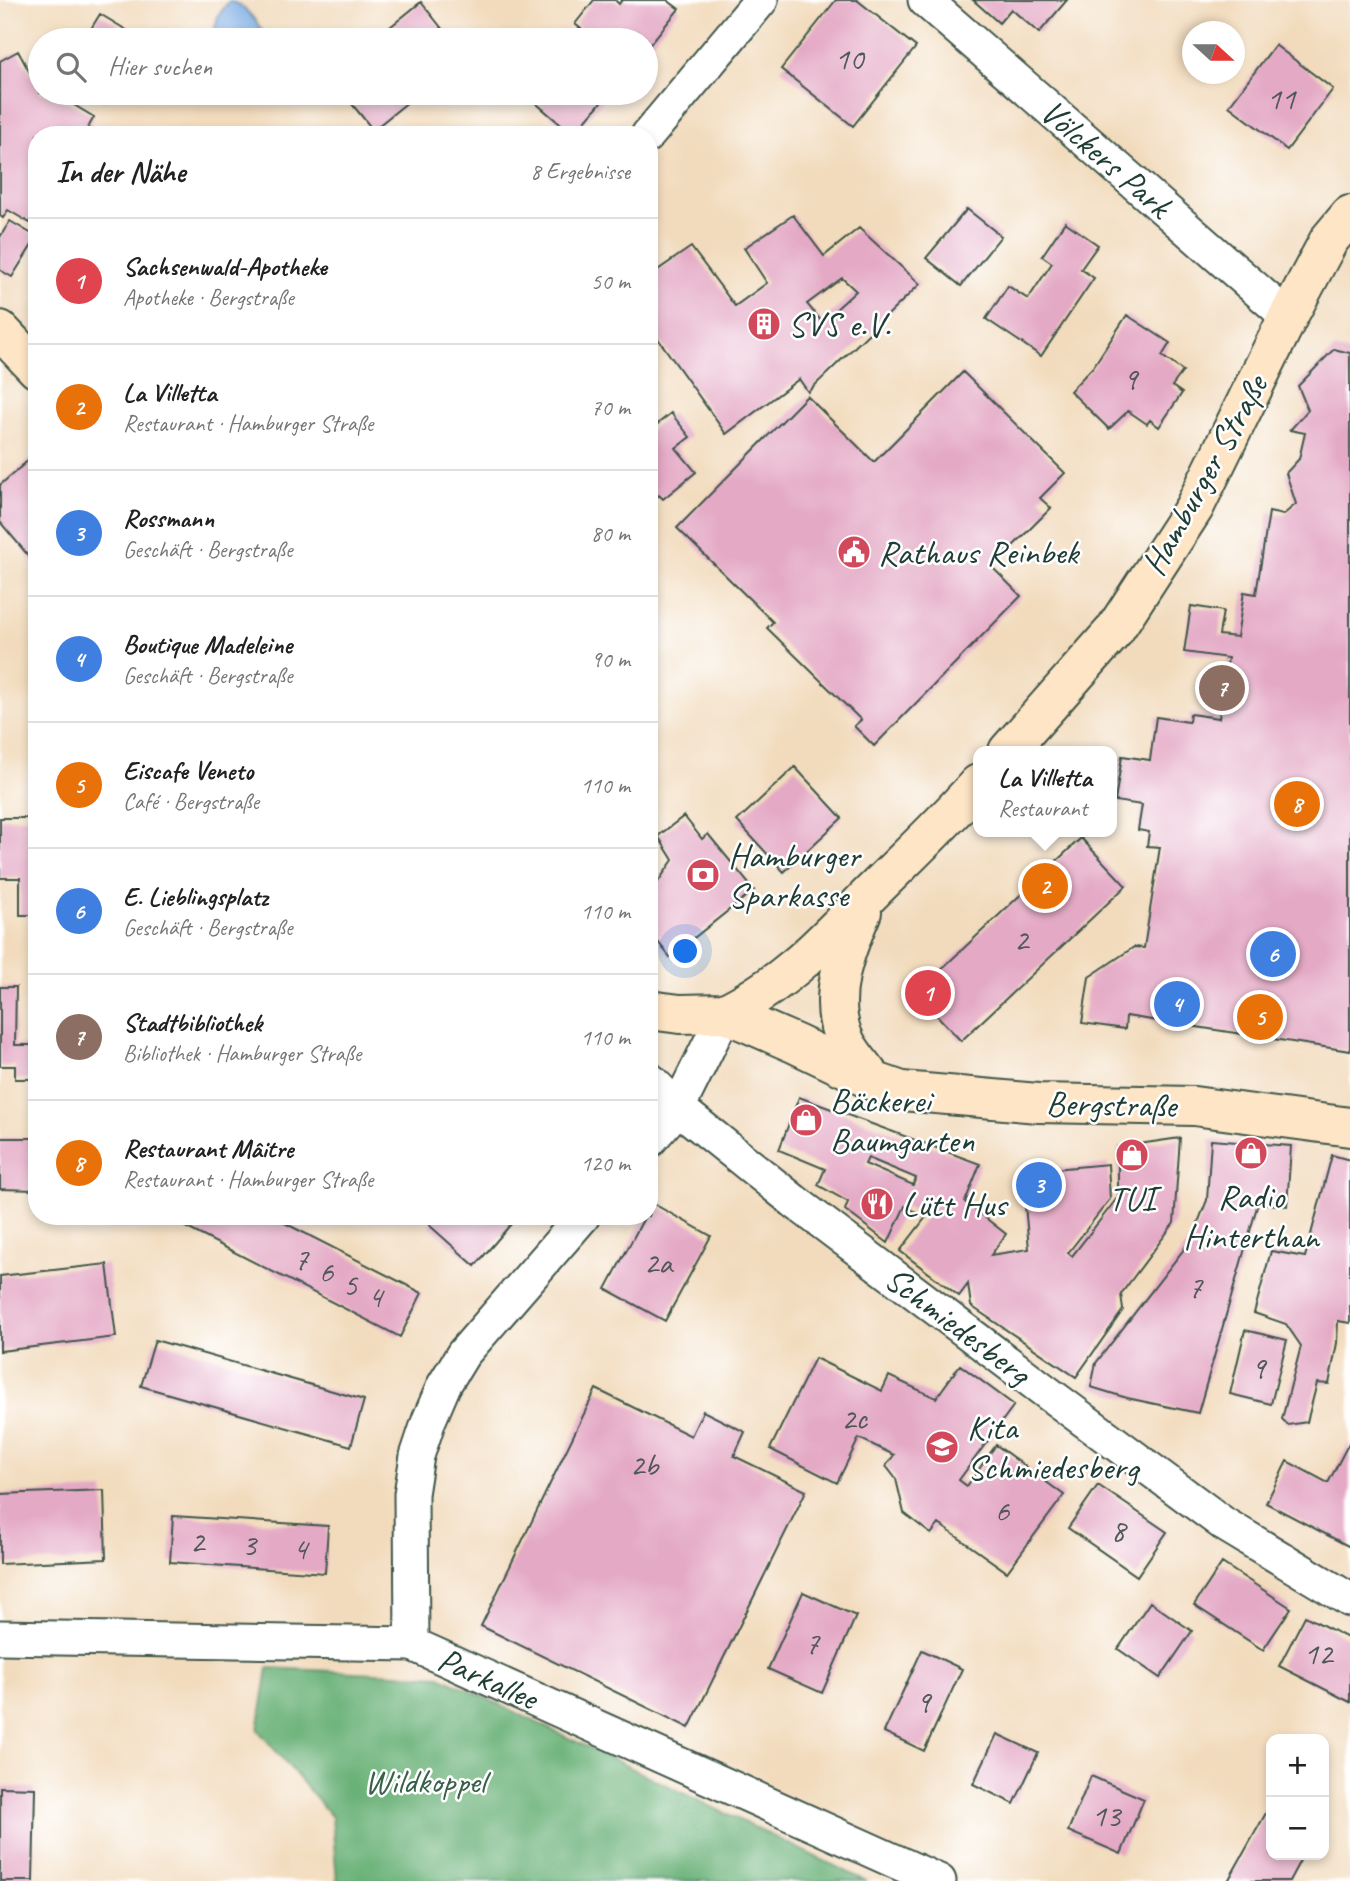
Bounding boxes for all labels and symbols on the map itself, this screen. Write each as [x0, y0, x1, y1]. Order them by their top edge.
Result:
north arrow [1182, 21, 1245, 84]
house number: 10 [835, 38, 866, 79]
house number: 11 [1267, 78, 1297, 119]
street label: Völckers Park [1031, 89, 1183, 230]
place label: SVS e.V. [788, 302, 891, 347]
building icon: SVS e.V. [745, 305, 783, 343]
house number: 9 [1123, 358, 1140, 399]
street label: Hamburger Straße [1131, 365, 1279, 583]
place label: Rathaus Reinbek [878, 530, 1080, 575]
public building icon: Rathaus Reinbek [835, 533, 873, 571]
pin: 7 [1199, 662, 1245, 714]
pin: 8 [1274, 778, 1320, 830]
place label: Hamburger Sparkasse [728, 833, 862, 918]
bank icon: Hamburger Sparkasse [684, 856, 722, 894]
pin: 2 [1022, 860, 1068, 912]
house number: 2 [1014, 919, 1031, 960]
pin: 6 [1250, 928, 1296, 980]
your location [668, 934, 702, 968]
pin: 1 [905, 967, 951, 1019]
pin: 4 [1154, 978, 1200, 1030]
pin: 5 [1237, 991, 1283, 1043]
place label: Bäckerei Baumgarten [830, 1078, 974, 1163]
street label: Bergstraße [1046, 1081, 1179, 1128]
shop icon: Bäckerei Baumgarten [787, 1101, 825, 1139]
shop icon: Radio Hinterthan [1232, 1134, 1270, 1172]
shop icon: TUI [1113, 1136, 1151, 1174]
pin: 3 [1016, 1159, 1062, 1211]
place label: Radio Hinterthan [1183, 1174, 1321, 1259]
place label: TUI [1109, 1176, 1162, 1221]
place label: Lütt Hus [902, 1182, 1009, 1227]
restaurant icon: Lütt Hus [858, 1185, 896, 1223]
house number: 7 [294, 1239, 310, 1280]
house number: 2a [644, 1242, 674, 1283]
house number: 6 [319, 1251, 335, 1292]
street label: Schmiedesberg [876, 1256, 1042, 1396]
house number: 5 [343, 1264, 359, 1305]
house number: 7 [1188, 1267, 1204, 1308]
house number: 4 [368, 1276, 386, 1317]
house number: 9 [1251, 1347, 1268, 1388]
house number: 2c [841, 1398, 869, 1439]
place label: Kita Schmiedesberg [967, 1405, 1140, 1490]
school or university icon: Kita Schmiedesberg [923, 1428, 961, 1466]
house number: 2b [630, 1444, 660, 1485]
house number: 6 [995, 1490, 1011, 1531]
house number: 8 [1111, 1510, 1128, 1551]
house number: 2 [190, 1521, 207, 1562]
house number: 3 [242, 1524, 259, 1565]
house number: 4 [293, 1528, 311, 1569]
house number: 7 [805, 1623, 821, 1664]
house number: 12 [1304, 1633, 1335, 1674]
street label: Parkallee [431, 1637, 547, 1721]
house number: 9 [916, 1681, 933, 1722]
park label: Wildkoppel [364, 1759, 492, 1804]
house number: 13 [1092, 1795, 1123, 1836]

